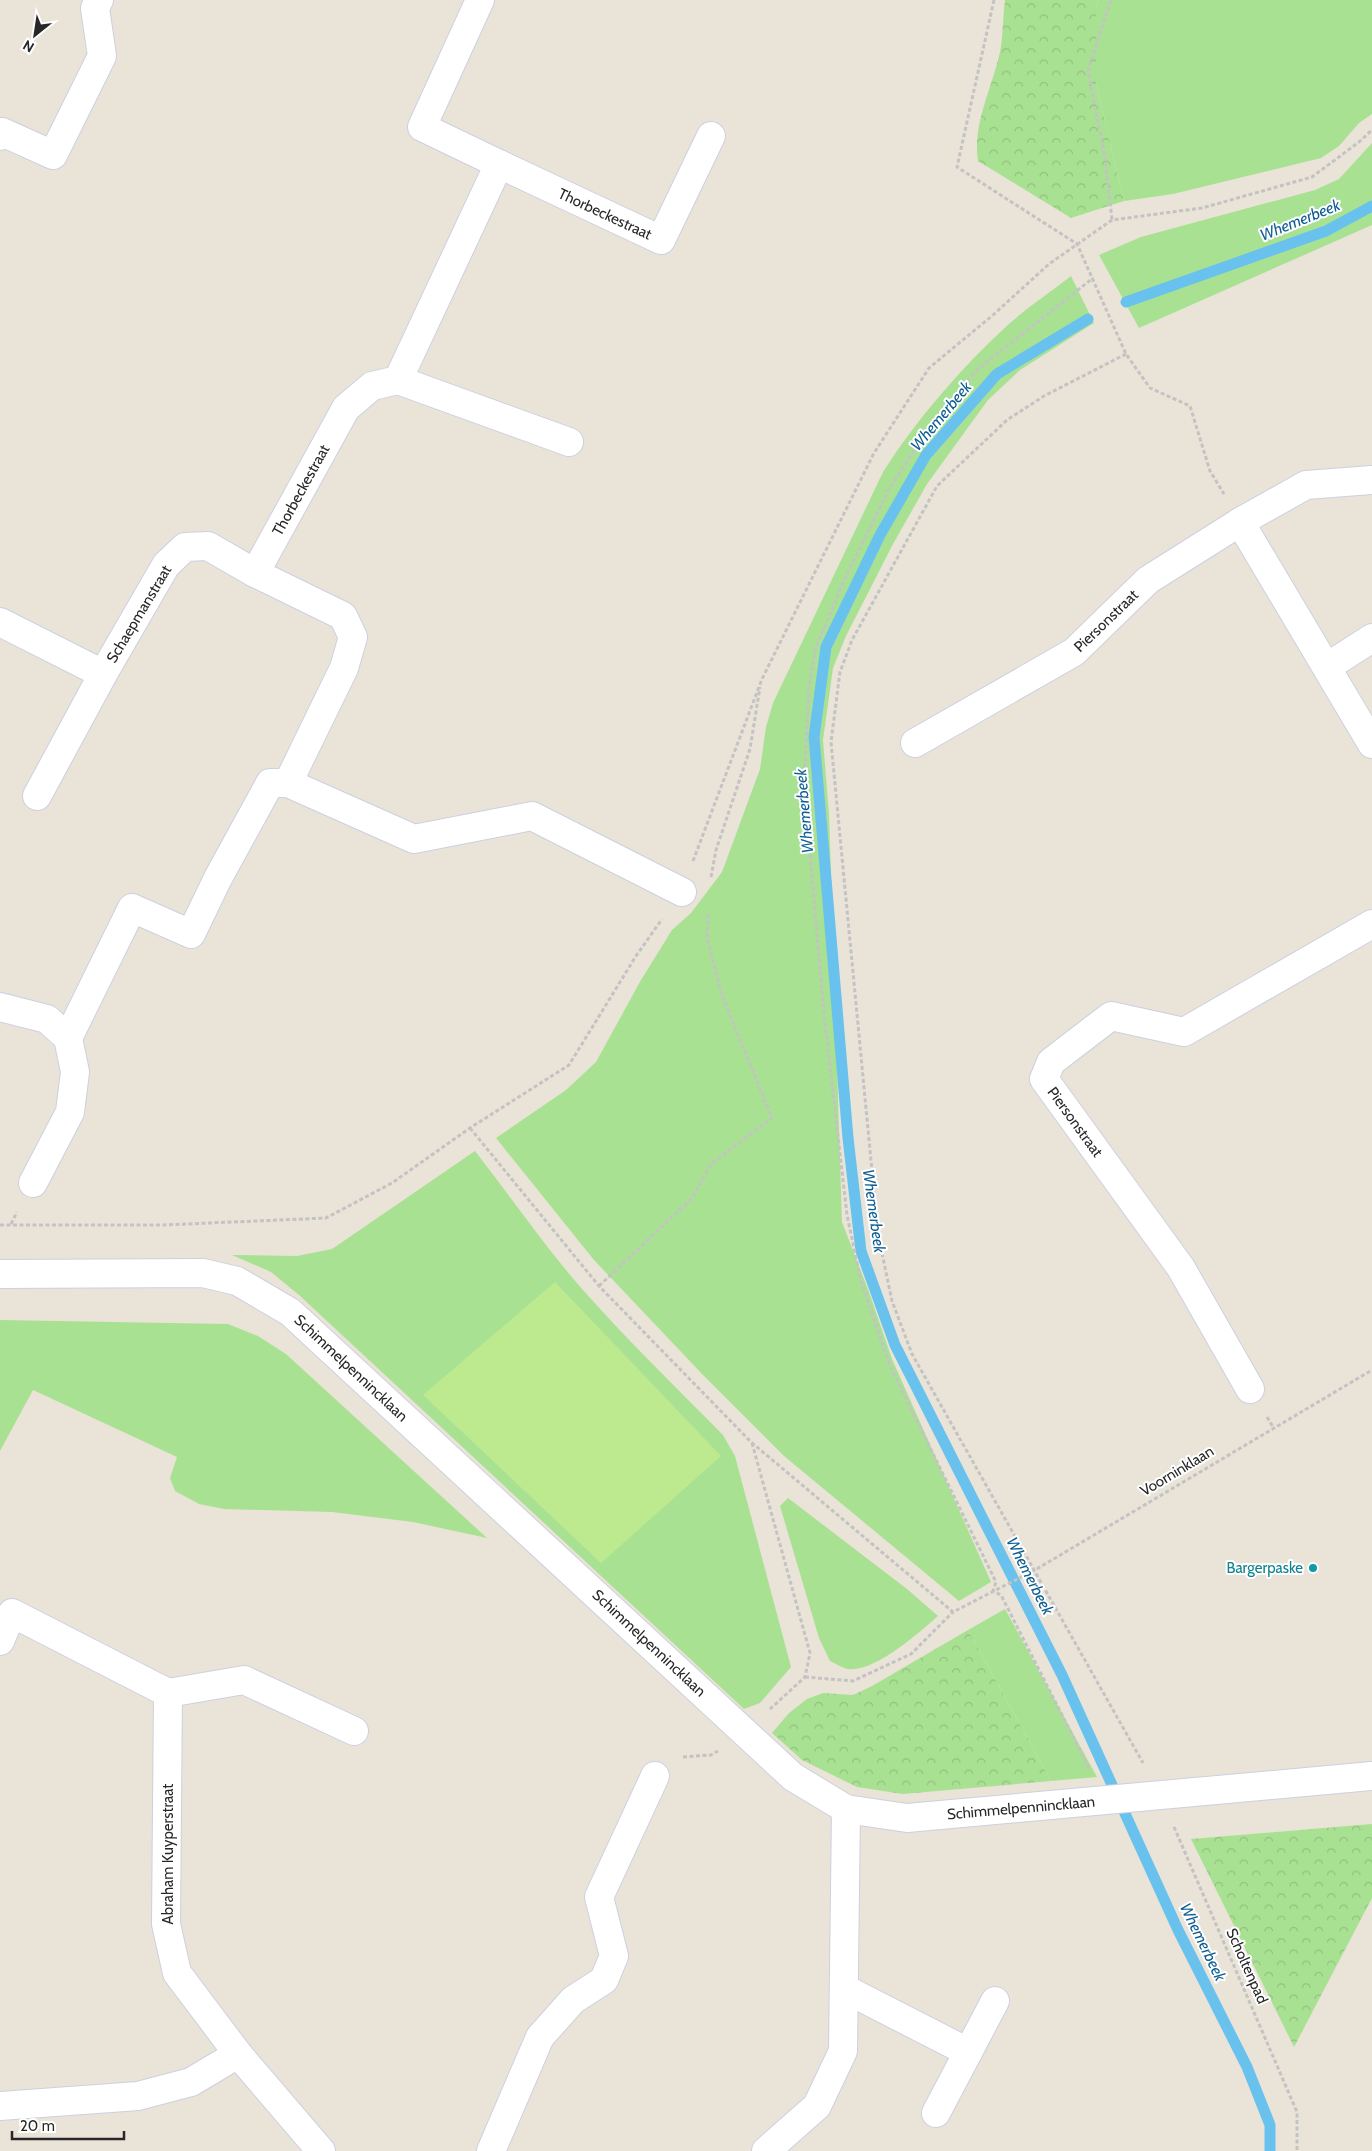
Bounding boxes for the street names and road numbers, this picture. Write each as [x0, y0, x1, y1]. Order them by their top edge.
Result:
street label: Thorbeckestraat [555, 184, 655, 244]
street label: Thorbeckestraat [269, 441, 333, 539]
street label: Schaepmanstraat [103, 562, 175, 666]
street label: Piersonstraat [1070, 586, 1142, 656]
street label: Piersonstraat [1044, 1083, 1106, 1161]
street label: Schimmelpennincklaan [291, 1311, 411, 1425]
street label: Voorninklaan [1137, 1442, 1217, 1500]
street label: Schimmelpennincklaan [589, 1586, 709, 1700]
street label: Abraham Kuyperstraat [159, 1784, 177, 1924]
street label: Schimmelpennincklaan [946, 1793, 1096, 1823]
street label: Scholtenpad [1222, 1926, 1272, 2006]

